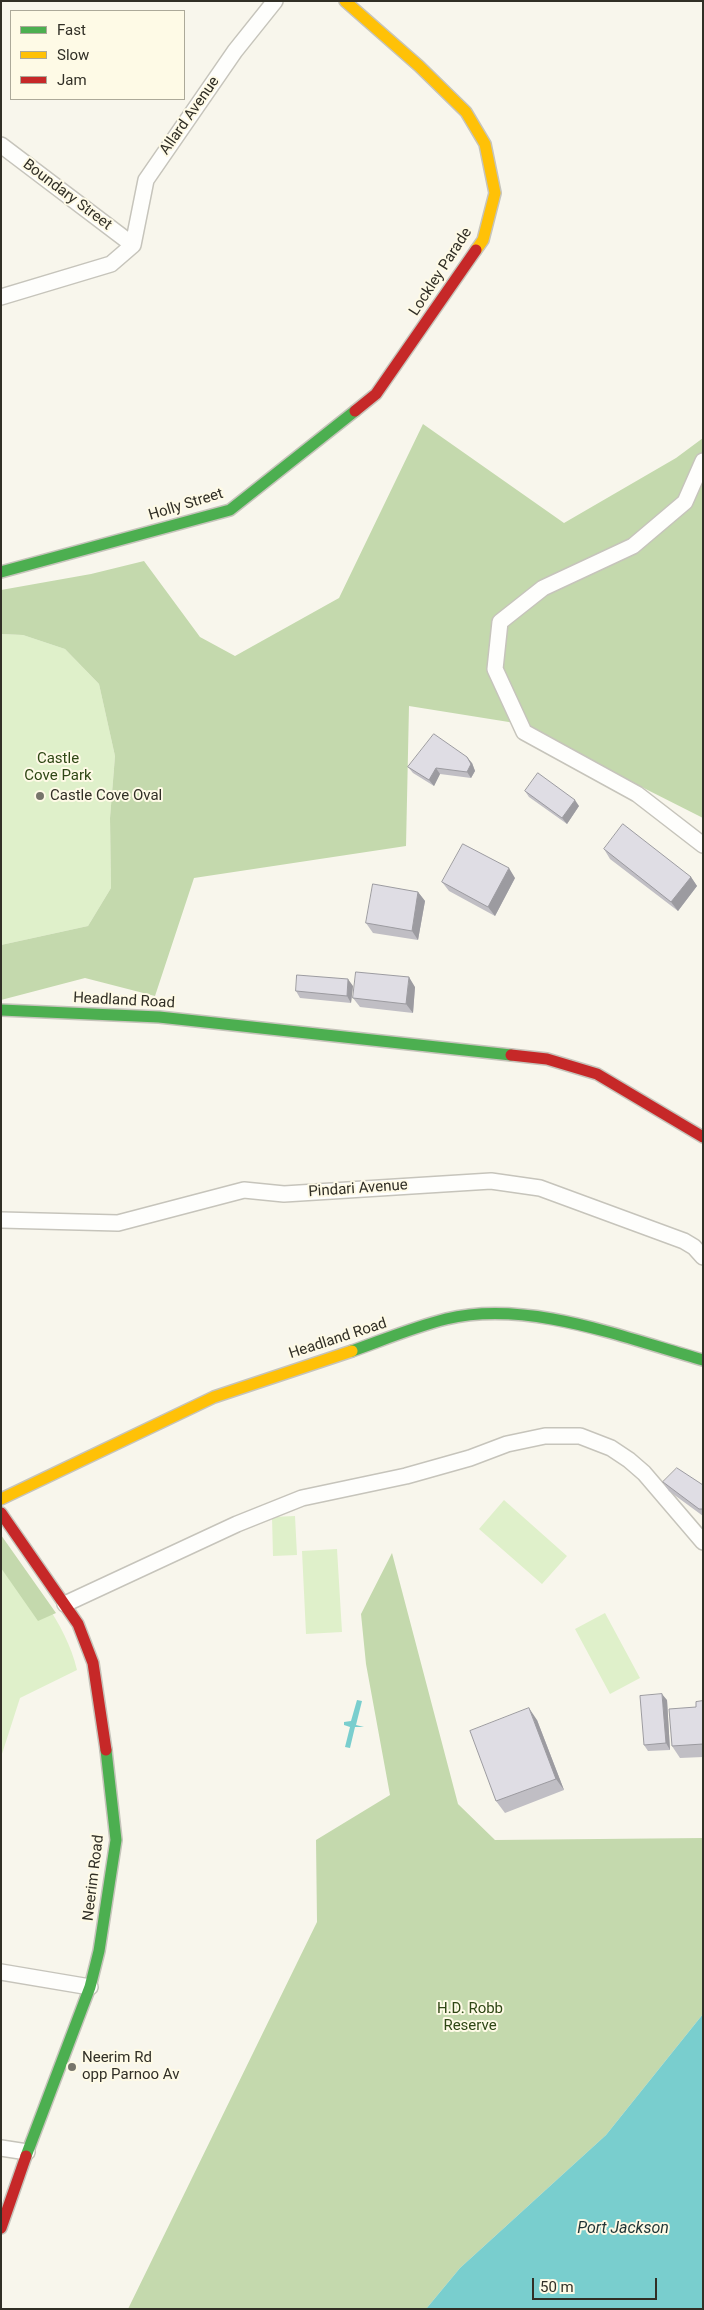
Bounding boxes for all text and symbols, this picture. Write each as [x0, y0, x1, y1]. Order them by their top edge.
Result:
legend [10, 10, 185, 100]
text: Fast [57, 21, 86, 39]
text: Slow [57, 46, 89, 64]
text: Jam [57, 71, 87, 89]
street label: Allard Avenue [156, 73, 224, 159]
street label: Boundary Street [19, 156, 115, 234]
street label: Lockley Parade [406, 225, 476, 319]
street label: Holly Street [147, 485, 225, 525]
park label: Castle Cove Park [24, 750, 92, 785]
place label: Castle Cove Oval [50, 787, 162, 805]
marker: Castle Cove Oval [34, 790, 46, 802]
street label: Headland Road [73, 989, 175, 1013]
street label: Pindari Avenue [308, 1177, 408, 1201]
street label: Headland Road [287, 1315, 389, 1363]
street label: Neerim Road [80, 1834, 108, 1922]
park label: H.D. Robb Reserve [437, 2000, 503, 2035]
place label: Neerim Rd opp Parnoo Av [82, 2049, 180, 2084]
marker: Neerim Rd opp Parnoo Av [66, 2061, 78, 2073]
water label: Port Jackson [577, 2219, 669, 2239]
scale bar [534, 2268, 659, 2300]
text: 50 m [540, 2278, 574, 2296]

